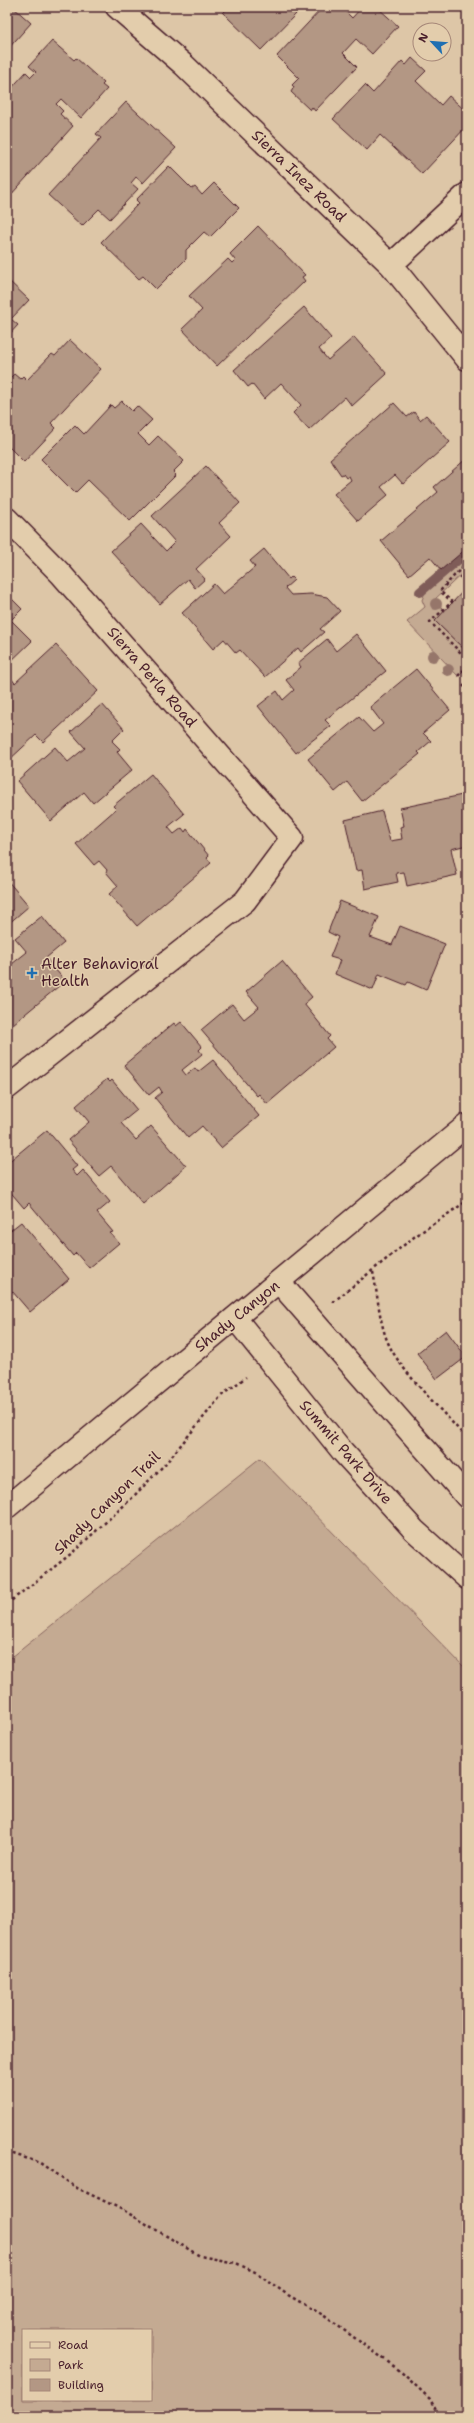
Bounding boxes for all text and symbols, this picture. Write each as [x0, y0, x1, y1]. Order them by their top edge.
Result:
north arrow [412, 22, 452, 62]
text: N [415, 30, 432, 45]
street label: Sierra Inez Road [247, 125, 351, 227]
street label: Sierra Perla Road [103, 622, 202, 732]
place label: Alter Behavioral Health [41, 954, 159, 991]
marker: Alter Behavioral Health [26, 967, 38, 979]
street label: Shady Canyon [190, 1276, 284, 1356]
street label: Summit Park Drive [295, 1396, 397, 1508]
street label: Shady Canyon Trail [49, 1447, 165, 1559]
legend [22, 2329, 152, 2401]
text: Road [58, 2337, 89, 2353]
text: Park [58, 2357, 84, 2373]
text: Building [58, 2377, 104, 2393]

